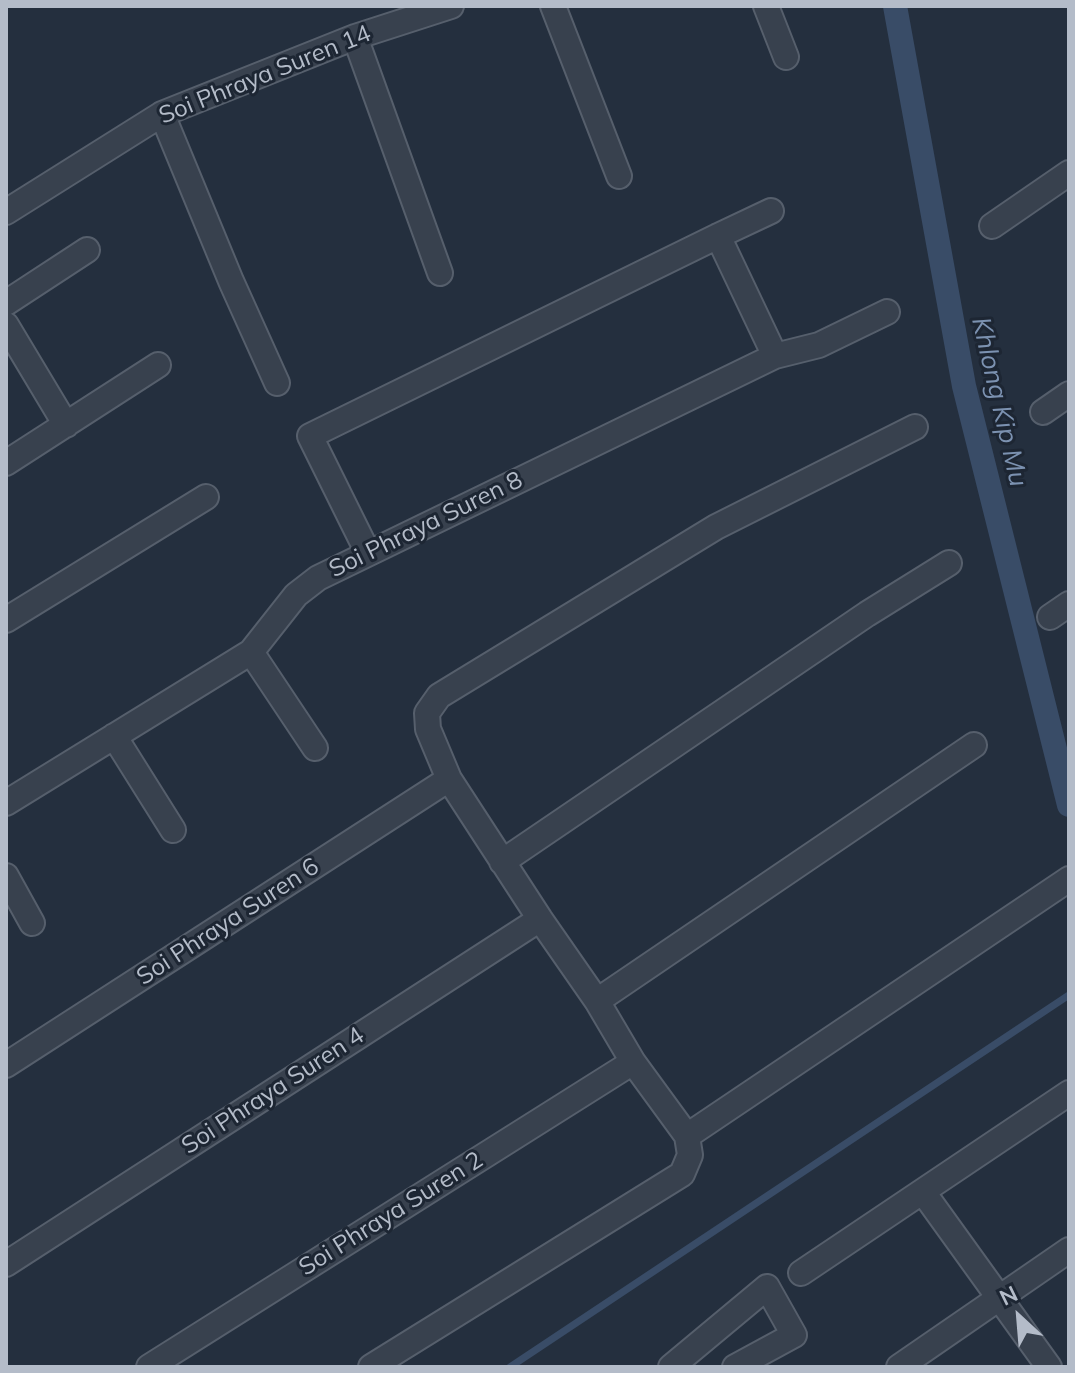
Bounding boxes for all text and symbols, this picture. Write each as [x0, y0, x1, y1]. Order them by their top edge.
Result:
street label: Soi Phraya Suren 14 [155, 19, 375, 131]
water label: Khlong Kip Mu [964, 314, 1034, 490]
street label: Soi Phraya Suren 8 [325, 466, 527, 584]
street label: Soi Phraya Suren 6 [131, 852, 325, 992]
street label: Soi Phraya Suren 4 [176, 1021, 370, 1161]
street label: Soi Phraya Suren 2 [294, 1146, 488, 1282]
north arrow [979, 1277, 1059, 1357]
text: N [995, 1279, 1022, 1312]

